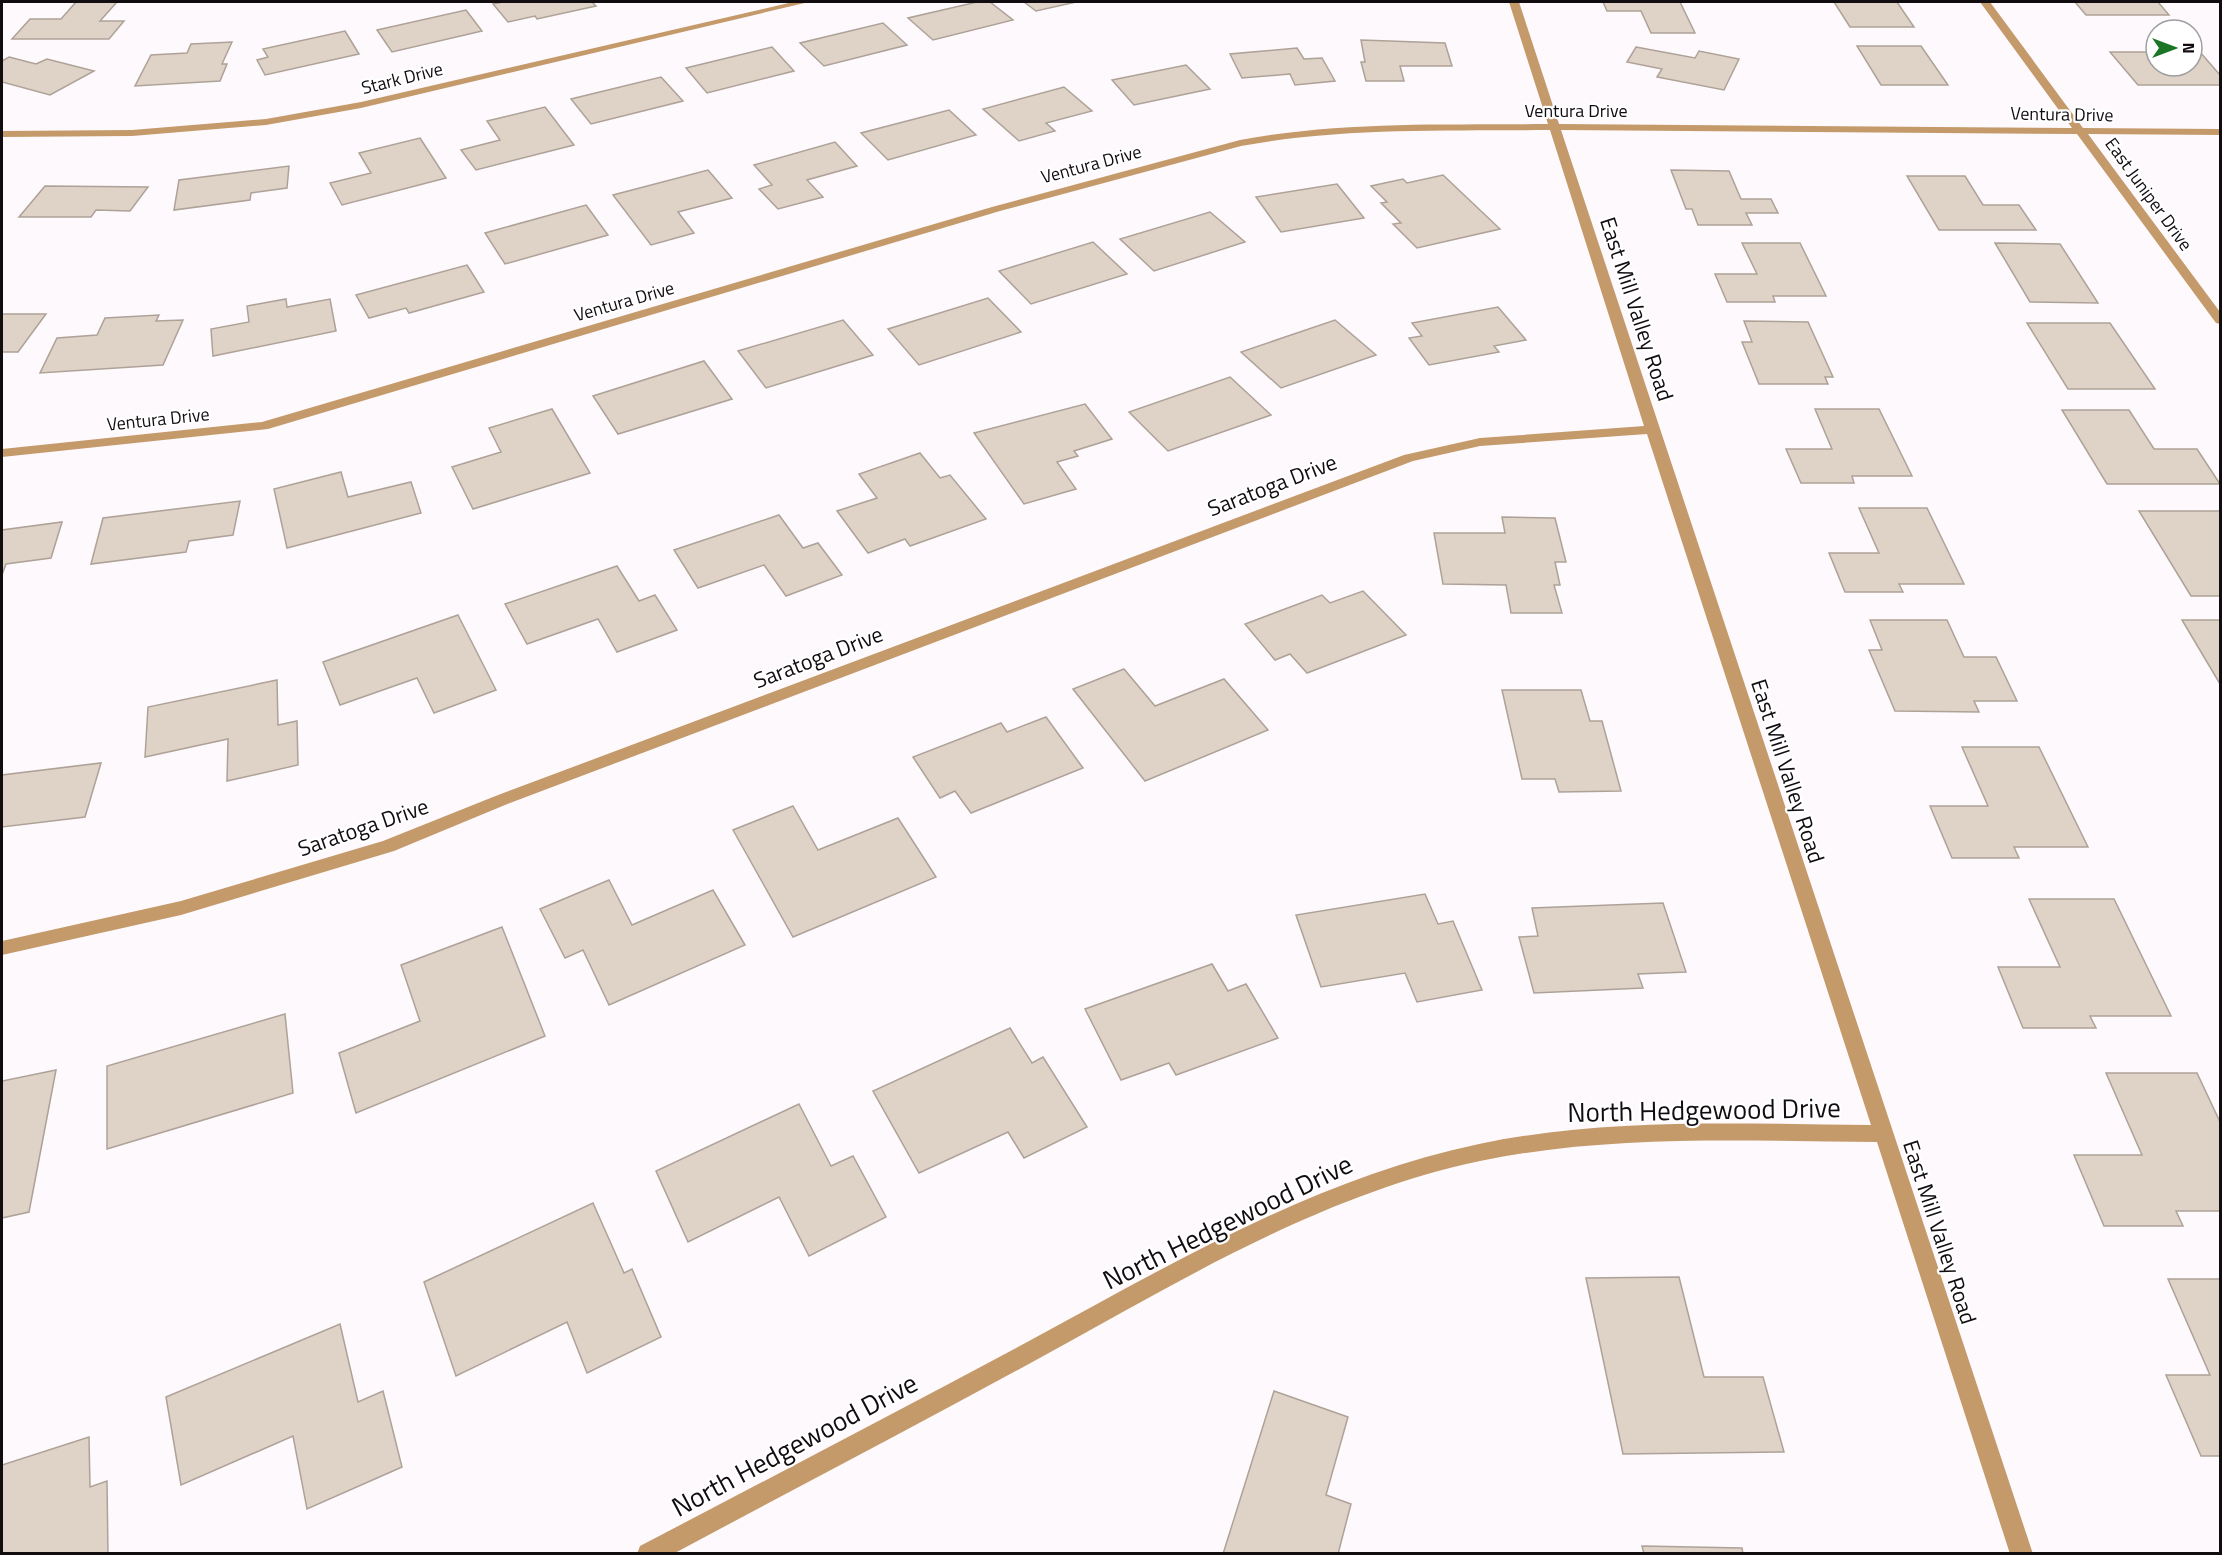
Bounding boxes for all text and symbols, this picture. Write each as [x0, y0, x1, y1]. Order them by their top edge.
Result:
north arrow [2144, 18, 2204, 78]
text: N [2177, 42, 2201, 54]
street label: Stark Drive [358, 55, 446, 101]
street label: Ventura Drive [1524, 97, 1628, 124]
street label: Ventura Drive [2010, 100, 2114, 128]
street label: East Juniper Drive [2099, 132, 2199, 256]
street label: Ventura Drive [1038, 138, 1144, 190]
street label: East Mill Valley Road [1591, 213, 1683, 405]
street label: Ventura Drive [571, 274, 677, 328]
street label: Ventura Drive [105, 400, 211, 438]
street label: Saratoga Drive [1202, 445, 1342, 525]
street label: Saratoga Drive [748, 617, 888, 697]
street label: East Mill Valley Road [1742, 675, 1834, 867]
street label: Saratoga Drive [293, 789, 433, 865]
street label: North Hedgewood Drive [1567, 1086, 1841, 1132]
street label: East Mill Valley Road [1894, 1136, 1986, 1328]
street label: North Hedgewood Drive [1095, 1143, 1359, 1299]
street label: North Hedgewood Drive [664, 1362, 924, 1526]

